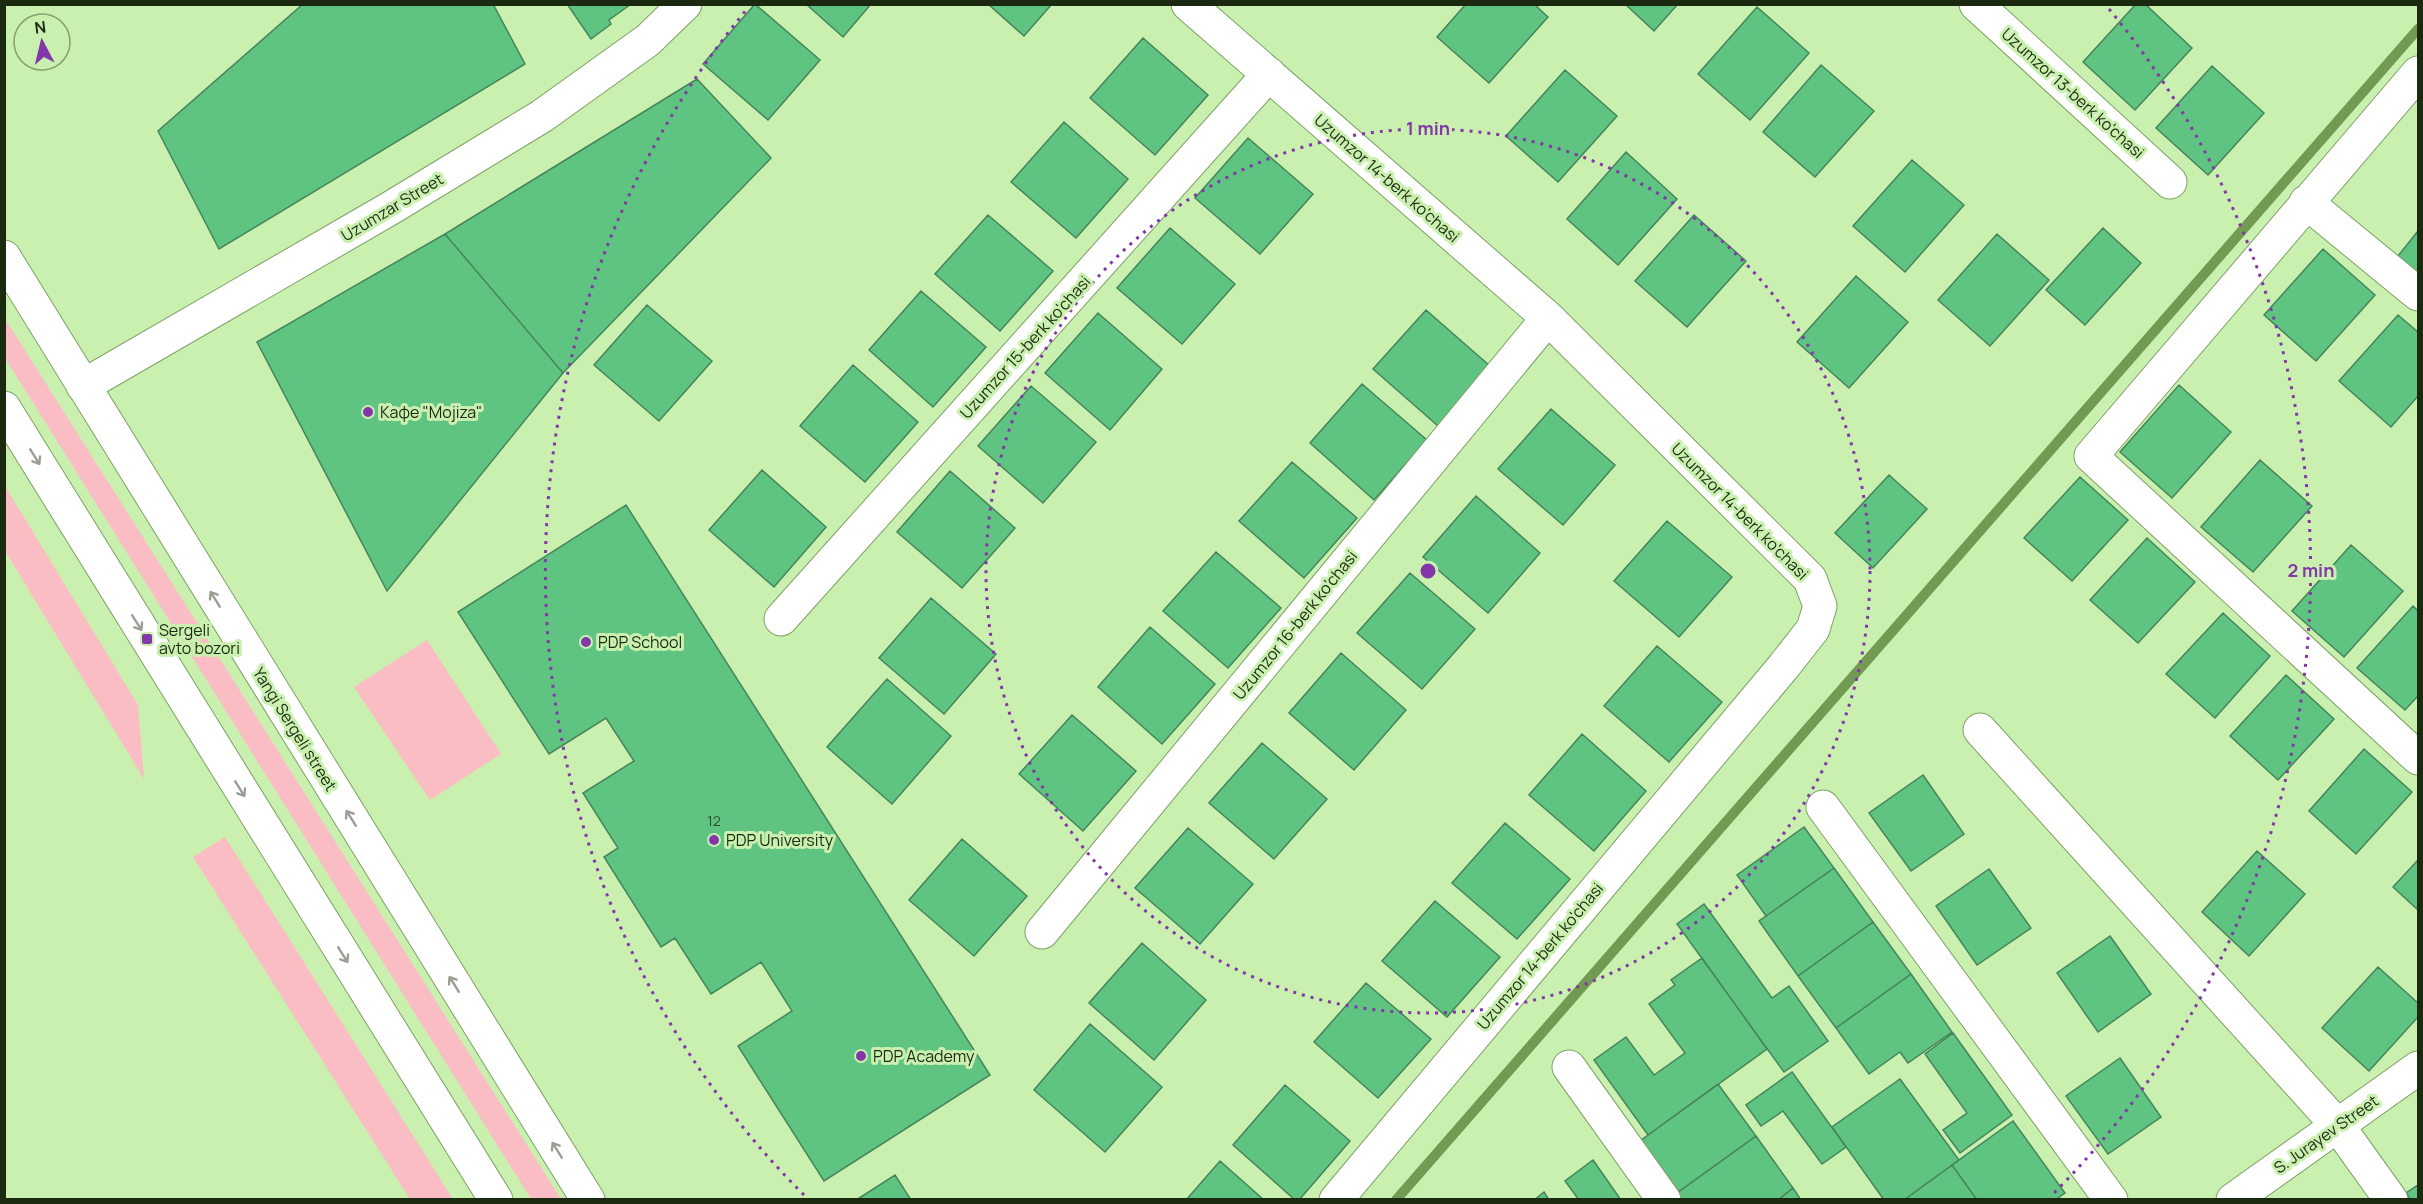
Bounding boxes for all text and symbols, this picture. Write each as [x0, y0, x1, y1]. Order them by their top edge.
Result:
north arrow [12, 12, 72, 72]
text: N [33, 15, 47, 39]
street label: Uzumzor 13-berk ko'chasi [1997, 23, 2149, 163]
street label: Uzumzor 14-berk ko'chasi [1310, 109, 1464, 247]
text: 1 min [1406, 116, 1450, 140]
street label: Uzumzar Street [337, 168, 447, 246]
street label: Uzumzor 15-berk ko'chasi [955, 271, 1095, 423]
place label: Кафе "Mojiza" [380, 401, 482, 423]
marker: Кафе "Mojiza" [361, 405, 375, 419]
street label: Uzumzor 14-berk ko'chasi [1667, 438, 1813, 584]
one-way arrow [30, 448, 42, 465]
street label: Uzumzor 16-berk ko'chasi [1228, 546, 1362, 704]
text: 2 min [2288, 558, 2334, 582]
centre of rings [1418, 561, 1438, 581]
one-way arrow [209, 591, 221, 608]
one-way arrow [132, 614, 144, 631]
place label: Sergeli avto bozori [159, 619, 240, 659]
place label: PDP School [598, 631, 682, 653]
marker: Sergeli avto bozori [140, 632, 154, 646]
marker: PDP School [579, 635, 593, 649]
street label: Yangi Sergeli street [248, 663, 342, 795]
one-way arrow [234, 780, 246, 797]
one-way arrow [345, 810, 357, 827]
house number: 12 [707, 811, 721, 830]
place label: PDP University [726, 829, 834, 851]
marker: PDP University [707, 833, 721, 847]
street label: Uzumzor 14-berk ko'chasi [1472, 878, 1608, 1034]
one-way arrow [338, 946, 350, 963]
one-way arrow [447, 976, 459, 993]
place label: PDP Academy [873, 1045, 975, 1067]
marker: PDP Academy [854, 1049, 868, 1063]
street label: S. Jurayev Street [2269, 1090, 2383, 1178]
one-way arrow [550, 1142, 562, 1159]

